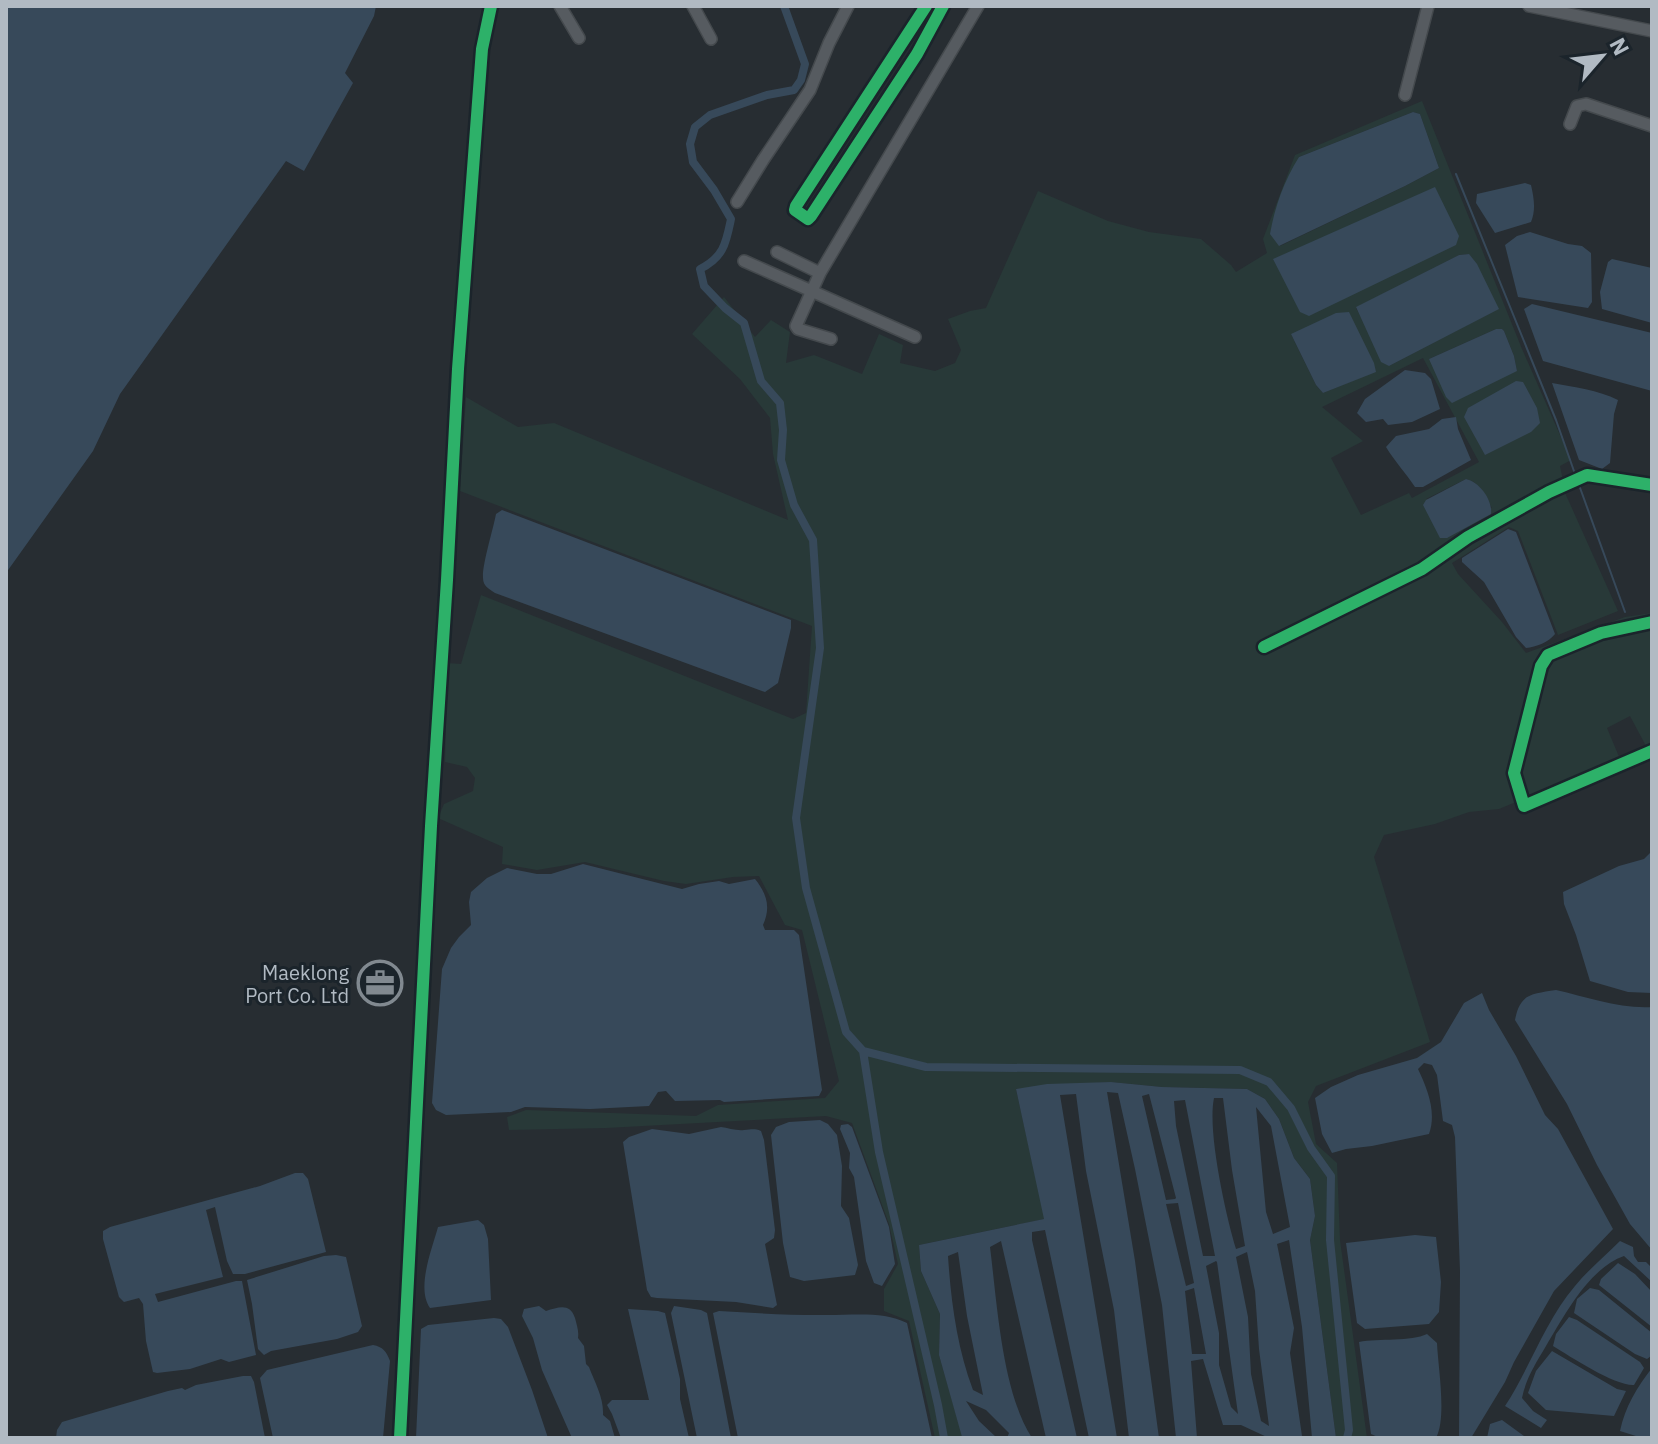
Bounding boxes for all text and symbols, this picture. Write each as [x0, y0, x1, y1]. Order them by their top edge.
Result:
north arrow [1562, 16, 1642, 96]
text: N [1604, 33, 1637, 60]
place label: Maeklong Port Co. Ltd [245, 959, 349, 1009]
office icon: Maeklong Port Co. Ltd [356, 959, 404, 1007]

